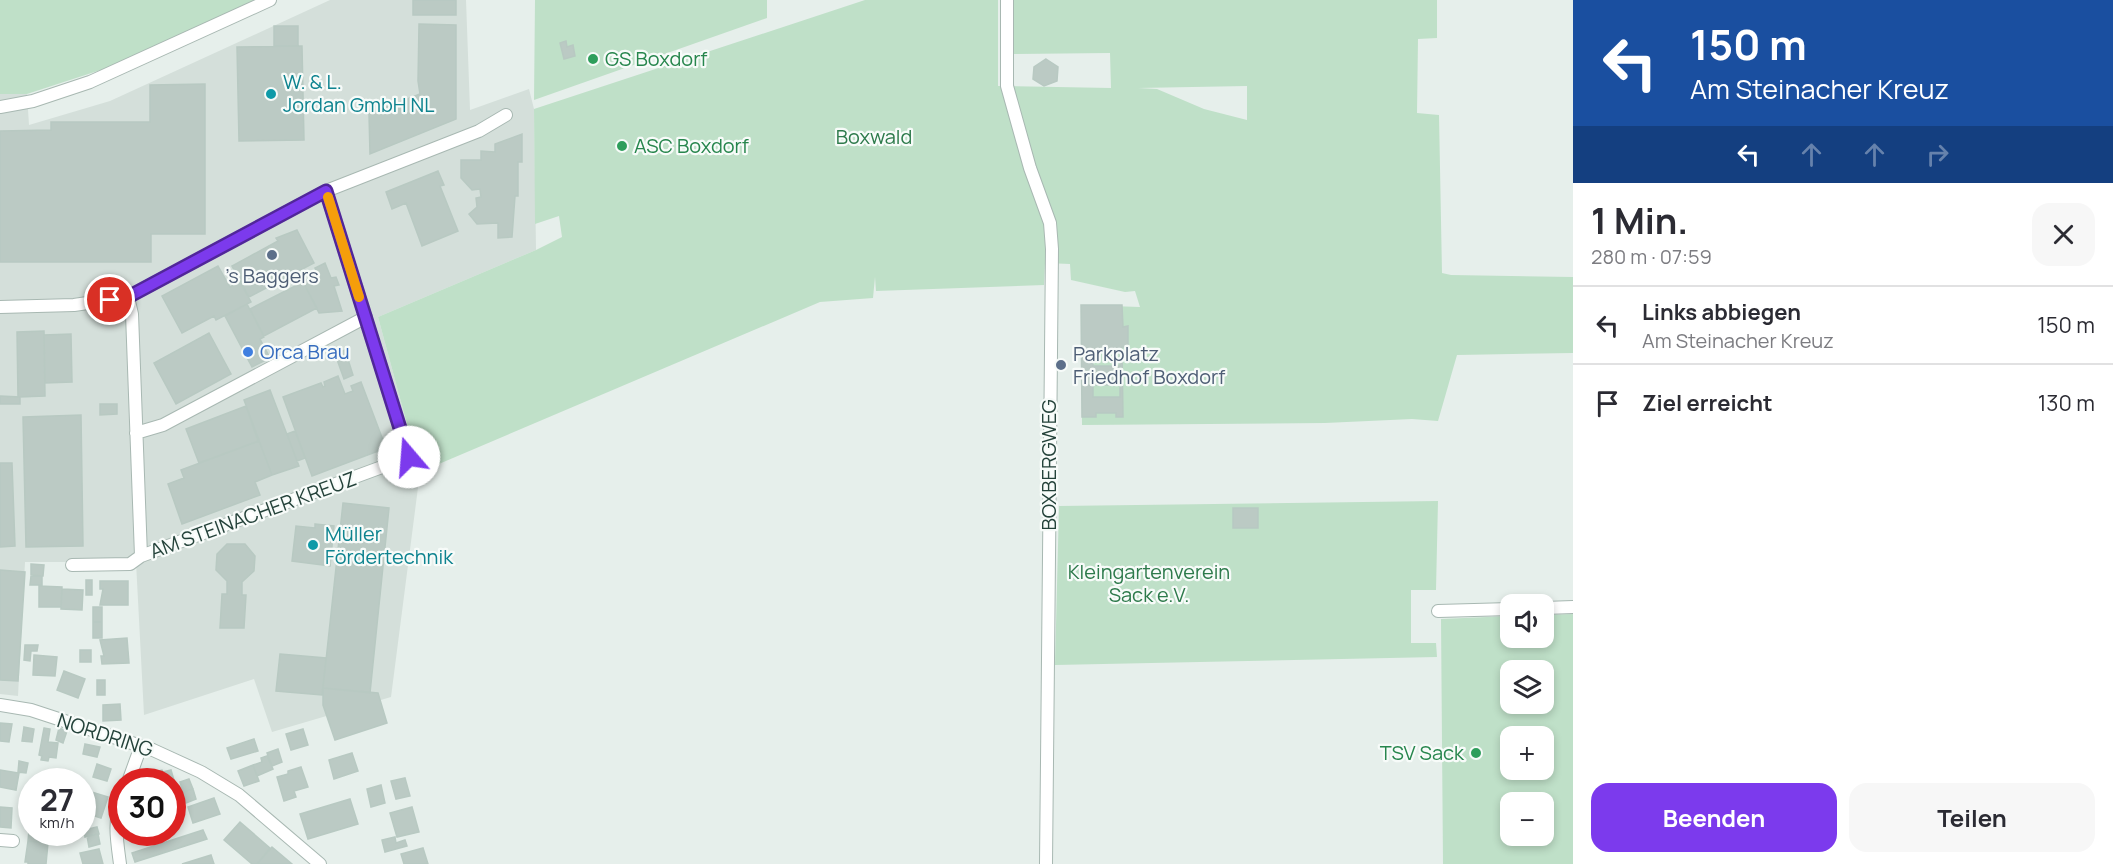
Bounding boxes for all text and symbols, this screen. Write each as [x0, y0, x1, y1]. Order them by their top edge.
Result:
text: 150 m [1690, 15, 1807, 73]
icon: left [1591, 24, 1669, 102]
place label: GS Boxdorf [605, 45, 707, 72]
marker: GS Boxdorf [586, 52, 600, 66]
place label: W. & L. Jordan GmbH NL [283, 68, 434, 118]
text: Am Steinacher Kreuz [1690, 70, 1949, 107]
marker: W. & L. Jordan GmbH NL [264, 87, 278, 101]
park label: Boxwald [836, 123, 912, 150]
place label: ASC Boxdorf [634, 132, 749, 159]
icon: left [1732, 138, 1765, 171]
icon: ahead [1795, 138, 1828, 171]
icon: ahead [1858, 138, 1891, 171]
icon: right [1921, 138, 1954, 171]
marker: ASC Boxdorf [615, 139, 629, 153]
text: 1 Min. [1591, 196, 1688, 245]
button: close [2032, 203, 2095, 266]
text: 280 m · 07:59 [1591, 243, 1712, 270]
marker: 's Baggers [265, 248, 279, 262]
place label: 's Baggers [225, 262, 319, 289]
pin [84, 274, 135, 325]
icon: arrive [93, 283, 126, 316]
text: Links abbiegen [1642, 297, 1801, 327]
icon: left [1591, 309, 1624, 342]
text: 150 m [2037, 310, 2095, 340]
text: Am Steinacher Kreuz [1642, 327, 1834, 354]
place label: Orca Brau [260, 338, 350, 365]
place label: Parkplatz Friedhof Boxdorf [1073, 340, 1225, 390]
marker: Orca Brau [241, 345, 255, 359]
marker: Parkplatz Friedhof Boxdorf [1054, 358, 1068, 372]
icon: arrive [1591, 387, 1624, 420]
text: Ziel erreicht [1642, 388, 1773, 418]
text: 130 m [2038, 388, 2095, 418]
street label: BOXBERGWEG [1035, 399, 1062, 531]
position arrow [377, 425, 441, 489]
street label: AM STEINACHER KREUZ [146, 465, 360, 564]
place label: Müller Fördertechnik [325, 520, 454, 570]
marker: Müller Fördertechnik [306, 538, 320, 552]
park label: Kleingartenverein Sack e.V. [1068, 558, 1230, 608]
map controls [1500, 594, 1554, 846]
button: sound [1500, 594, 1554, 648]
button: layers [1500, 660, 1554, 714]
street label: NORDRING [54, 706, 157, 763]
button: + [1500, 726, 1554, 780]
place label: TSV Sack [1380, 739, 1465, 766]
marker: TSV Sack [1469, 746, 1483, 760]
speed limit sign: 30 [108, 768, 186, 846]
text: 27 [40, 779, 74, 820]
button: Beenden [1591, 783, 1837, 852]
button: Teilen [1849, 783, 2095, 852]
button: − [1500, 792, 1554, 846]
text: km/h [40, 812, 74, 833]

